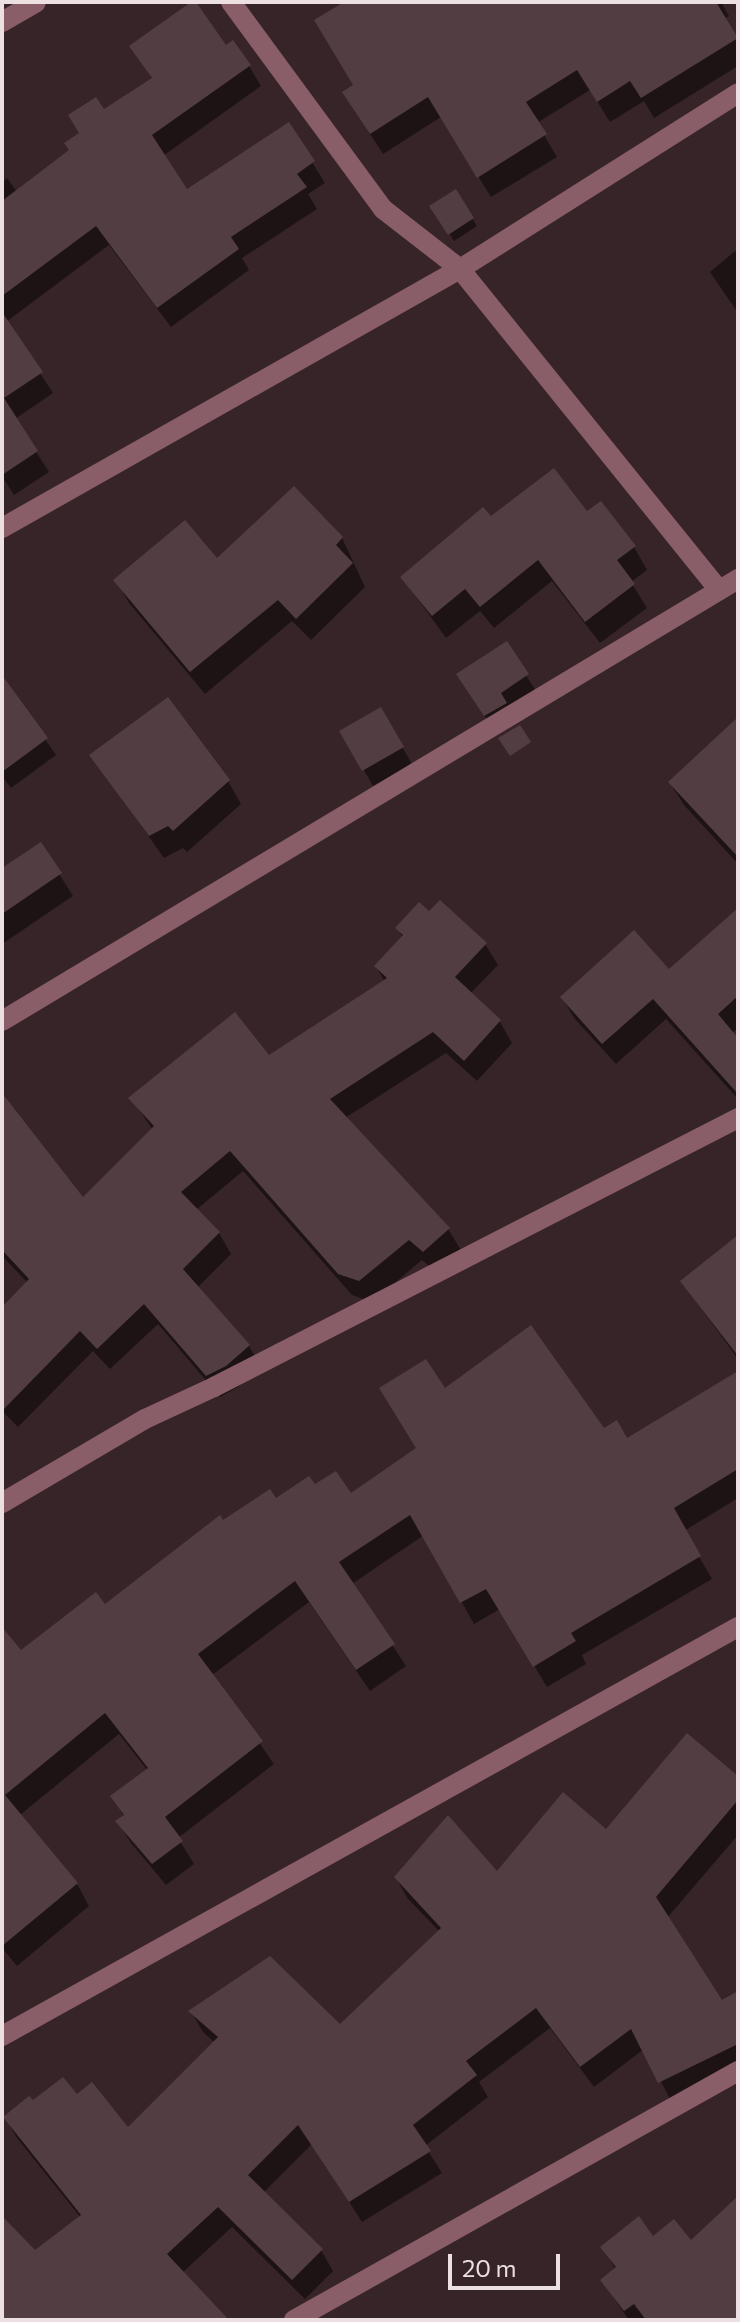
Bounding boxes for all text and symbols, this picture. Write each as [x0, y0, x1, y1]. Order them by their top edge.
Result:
scale bar [452, 2238, 564, 2288]
text: 20 m [462, 2253, 516, 2282]

